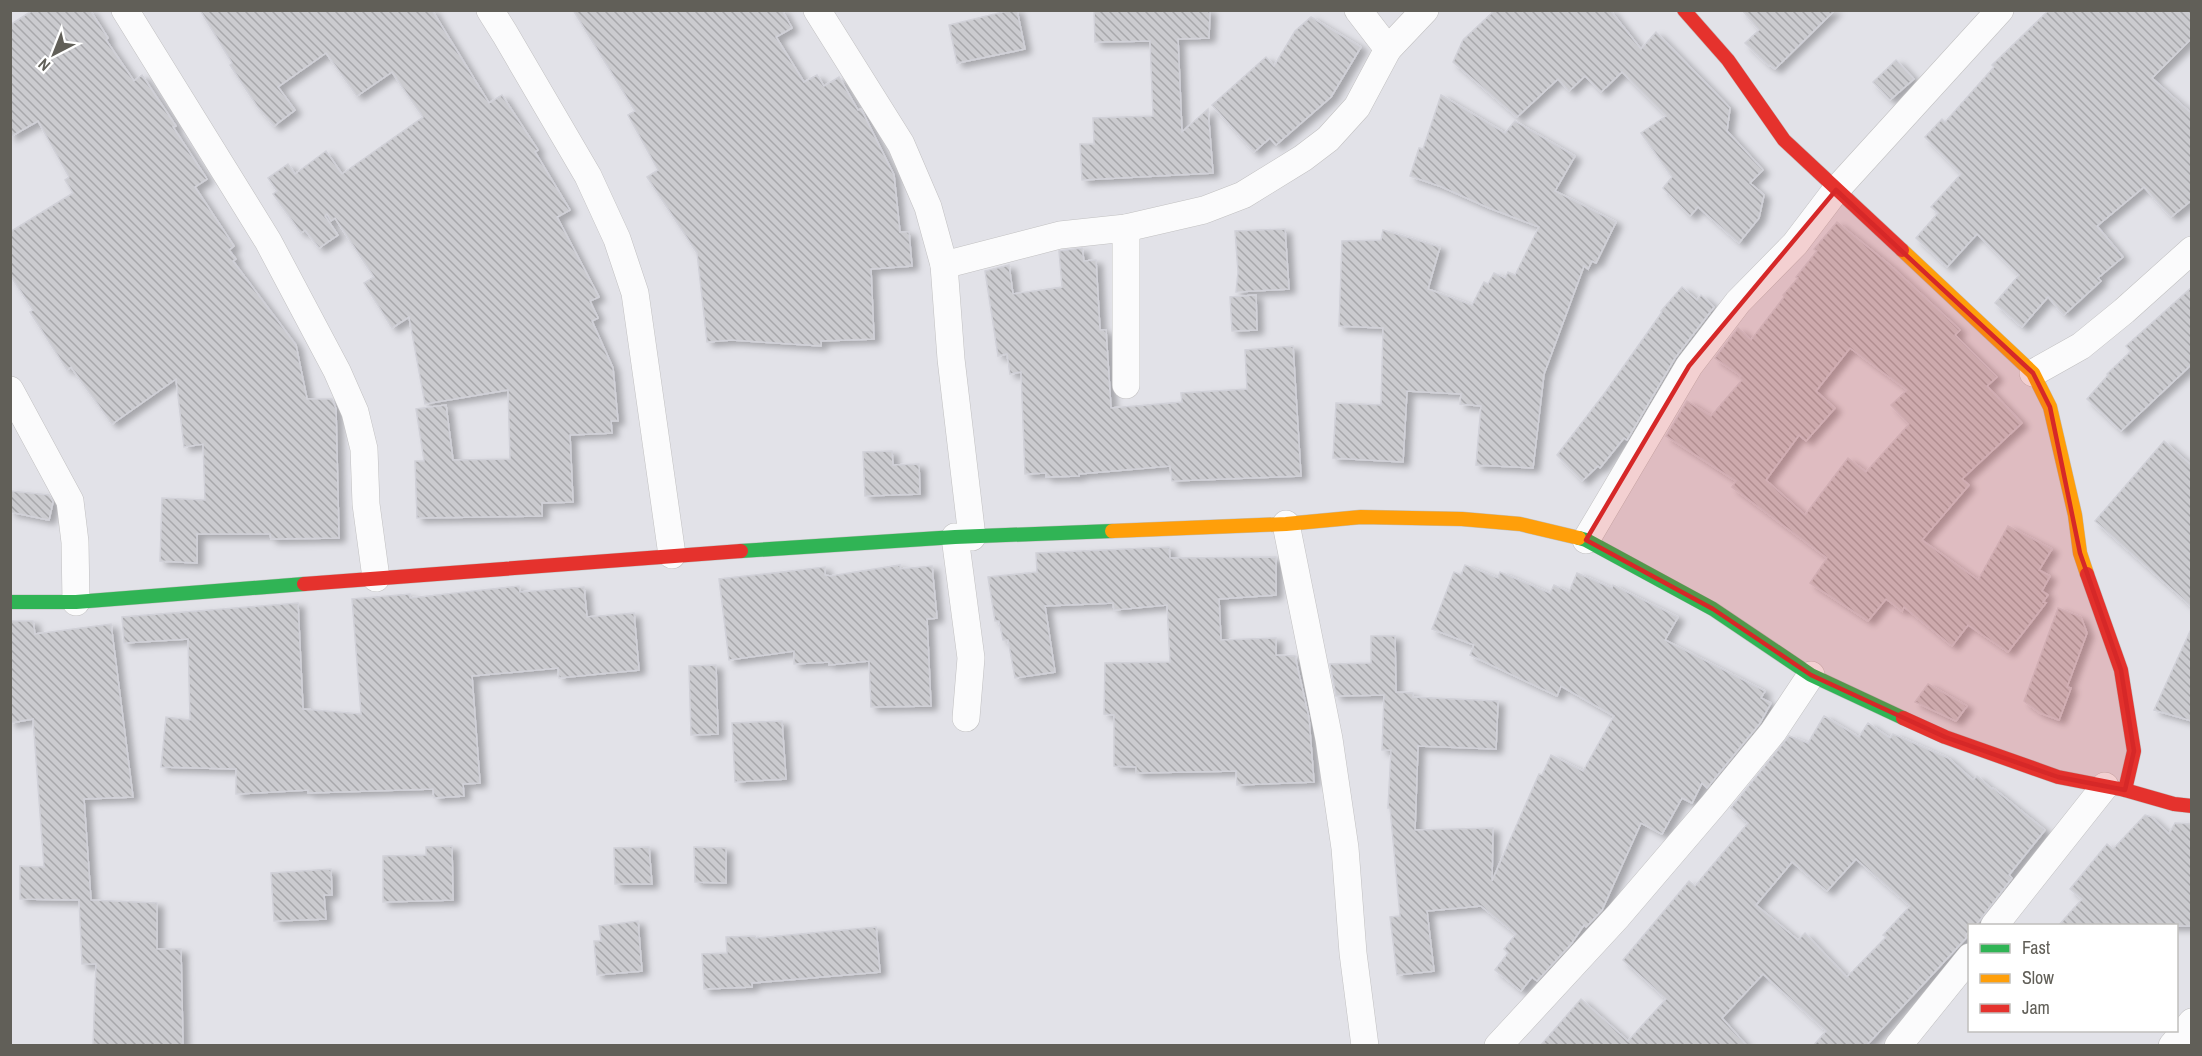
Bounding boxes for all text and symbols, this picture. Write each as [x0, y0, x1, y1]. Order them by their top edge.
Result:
north arrow [24, 24, 84, 84]
text: N [33, 54, 55, 76]
legend [1968, 924, 2178, 1032]
text: Fast [2022, 935, 2050, 960]
text: Slow [2022, 965, 2054, 990]
text: Jam [2022, 995, 2050, 1020]

